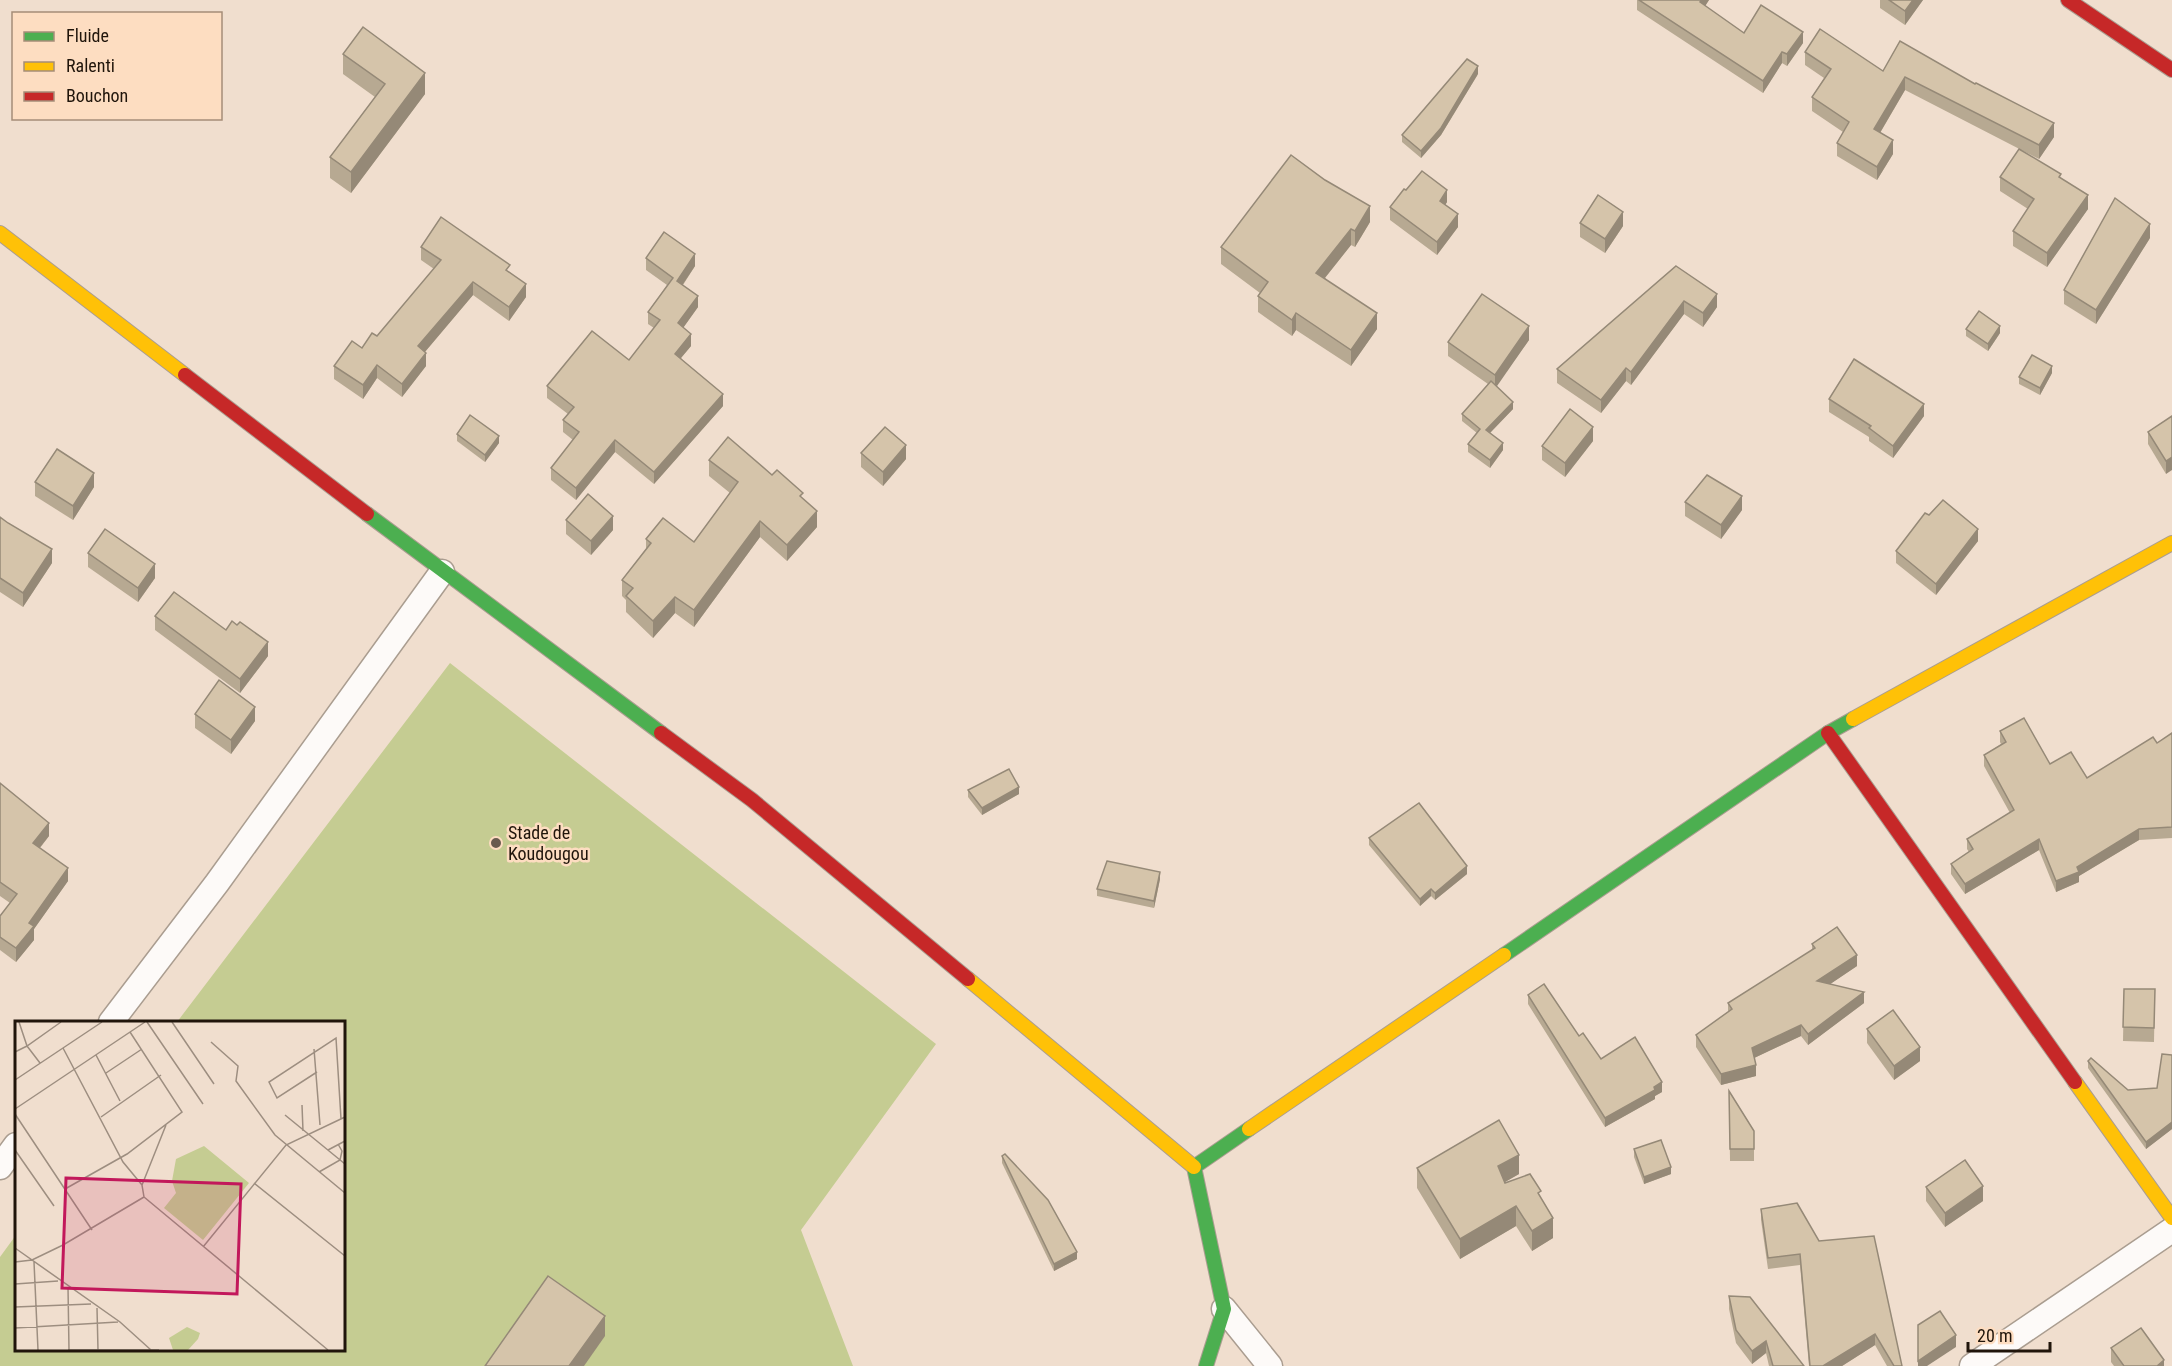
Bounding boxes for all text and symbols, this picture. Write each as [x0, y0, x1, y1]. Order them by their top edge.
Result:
legend [12, 12, 222, 120]
text: Fluide [66, 25, 109, 46]
text: Ralenti [66, 55, 115, 76]
text: Bouchon [66, 85, 128, 106]
place label: Stade de Koudougou [508, 822, 589, 864]
marker: Stade de Koudougou [489, 836, 503, 850]
inset map [15, 1021, 345, 1351]
scale bar [1968, 1315, 2050, 1353]
text: 20 m [1977, 1325, 2012, 1346]

